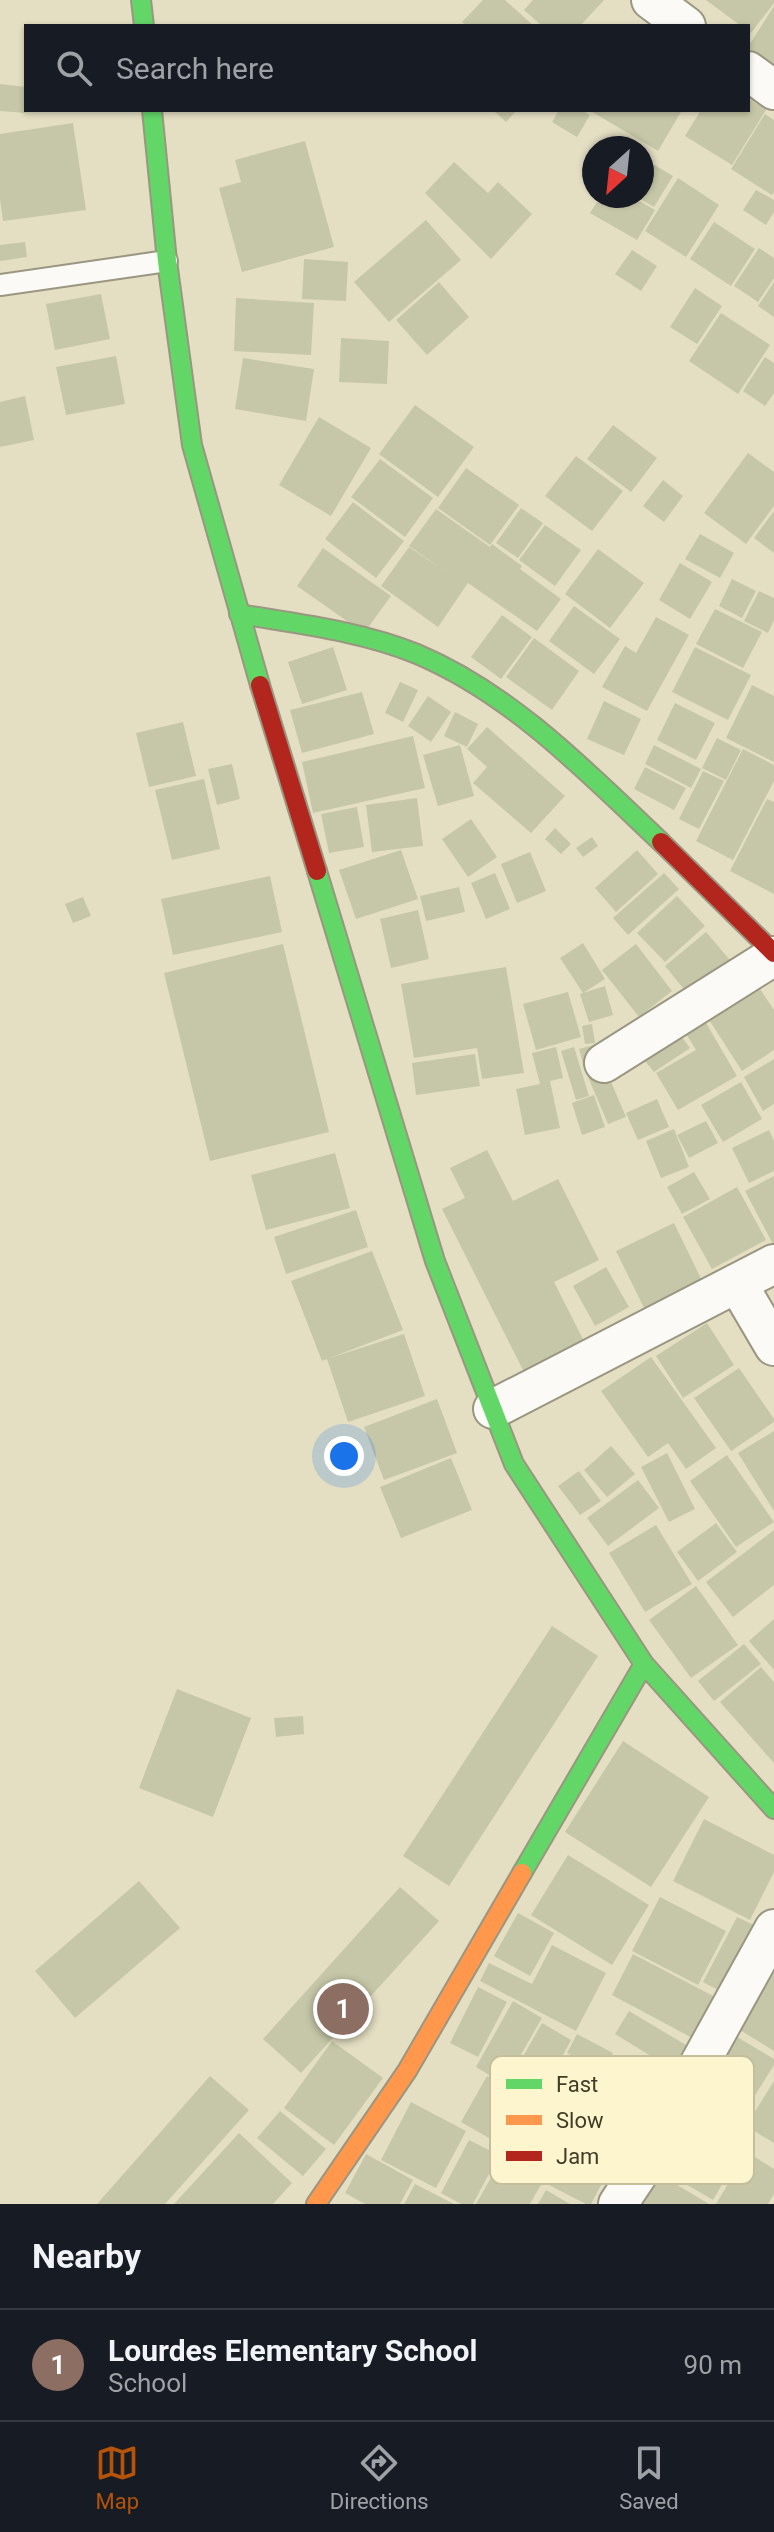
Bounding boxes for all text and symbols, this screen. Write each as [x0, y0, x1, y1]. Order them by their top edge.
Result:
search box [24, 24, 750, 112]
icon: search [52, 46, 96, 90]
text: Search here [116, 51, 274, 86]
north arrow [582, 136, 654, 208]
your location [324, 1436, 364, 1476]
pin: 1 [317, 1979, 369, 2039]
legend [490, 2056, 754, 2184]
text: Fast [556, 2072, 598, 2097]
text: Slow [556, 2108, 604, 2133]
text: Jam [556, 2144, 599, 2169]
text: Nearby [32, 2236, 141, 2276]
text: Lourdes Elementary School [108, 2333, 477, 2368]
text: 1 [51, 2350, 65, 2380]
text: 90 m [684, 2350, 742, 2380]
text: School [108, 2368, 187, 2398]
tab: Map [95, 2441, 139, 2514]
tab: Directions [330, 2441, 429, 2514]
tab: Saved [619, 2441, 679, 2514]

